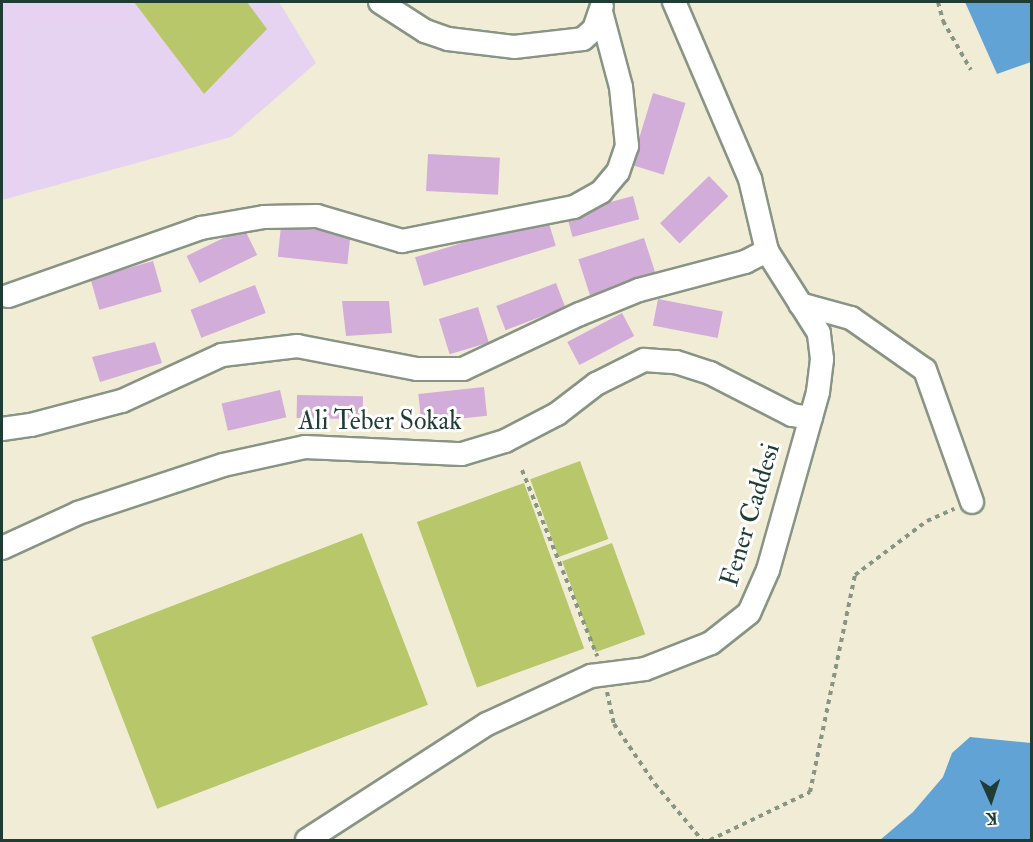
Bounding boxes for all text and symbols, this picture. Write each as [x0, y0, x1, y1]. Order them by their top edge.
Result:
street label: Ali Teber Sokak [298, 406, 462, 438]
street label: Fener Caddesi [714, 440, 788, 590]
north arrow [961, 770, 1021, 830]
text: K [986, 808, 998, 828]

